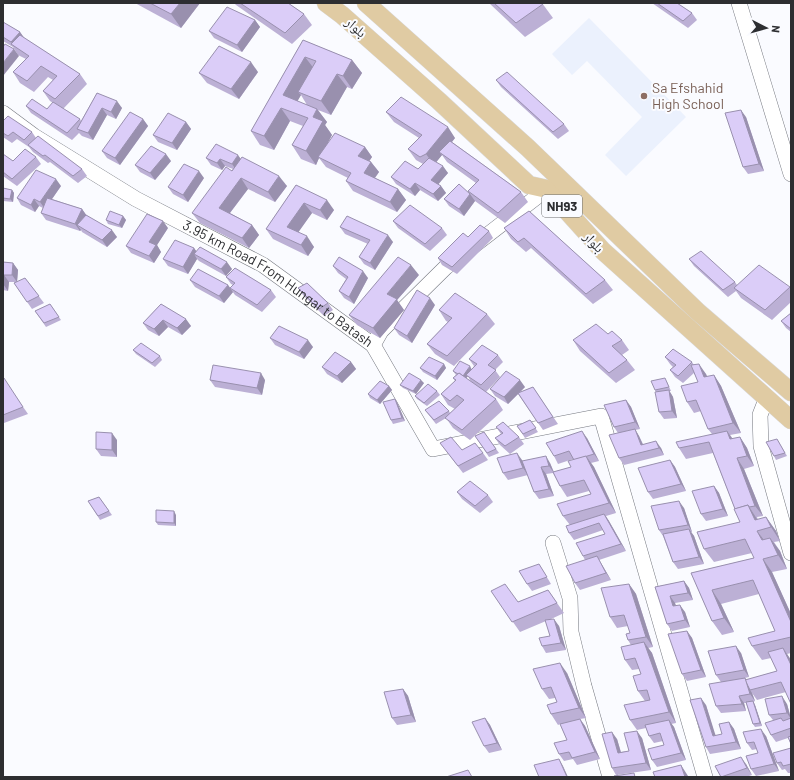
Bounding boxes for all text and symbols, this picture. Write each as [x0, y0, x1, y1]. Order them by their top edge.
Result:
north arrow [746, 8, 786, 48]
street label: بلوار [341, 12, 371, 41]
text: N [770, 25, 783, 33]
place label: Sa Efshahid High School [652, 79, 724, 112]
marker: Sa Efshahid High School [639, 91, 649, 101]
road number: NH93 [542, 195, 582, 217]
street label: 3.95 km Road From Hungar to Batash [180, 216, 377, 350]
street label: بلوار [579, 227, 608, 256]

